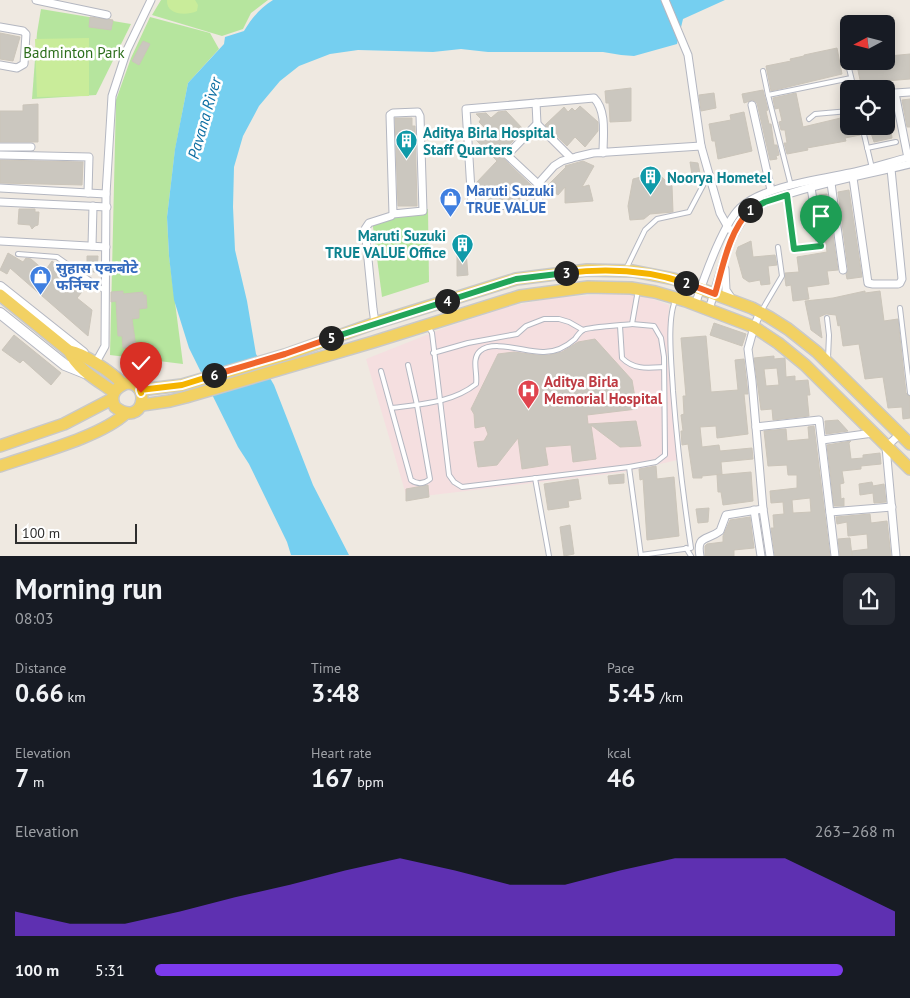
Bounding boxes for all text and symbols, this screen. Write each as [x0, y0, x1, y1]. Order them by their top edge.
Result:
north arrow [840, 15, 895, 70]
map controls [840, 15, 895, 135]
park label: Badminton Park [23, 43, 126, 62]
water label: Pavana River [183, 73, 226, 161]
button: locate [840, 80, 895, 135]
place label: Aditya Birla Hospital Staff Quarters [423, 123, 555, 159]
building icon: Aditya Birla Hospital Staff Quarters [395, 129, 419, 160]
building icon: Noorya Hometel [639, 165, 663, 196]
place label: Noorya Hometel [667, 168, 772, 187]
place label: Maruti Suzuki TRUE VALUE [466, 181, 554, 217]
shop icon: Maruti Suzuki TRUE VALUE [438, 187, 462, 218]
pin [800, 195, 842, 246]
pin: 1 [738, 198, 762, 222]
text: 1 [747, 201, 754, 219]
icon: arrive [807, 202, 835, 230]
place label: Maruti Suzuki TRUE VALUE Office [325, 226, 446, 262]
building icon: Maruti Suzuki TRUE VALUE Office [450, 232, 474, 263]
place label: सुहास एकबोटे फर्निचर [56, 258, 139, 294]
pin: 3 [554, 260, 578, 286]
shop icon: सुहास एकबोटे फर्निचर [28, 264, 52, 295]
text: 3 [563, 264, 570, 282]
pin: 2 [674, 270, 698, 296]
text: 2 [683, 274, 690, 292]
pin: 4 [434, 288, 460, 314]
text: 4 [444, 292, 451, 310]
pin: 5 [318, 326, 344, 350]
text: 5 [328, 329, 335, 347]
pin [120, 342, 162, 393]
icon: check [127, 349, 155, 377]
pin: 6 [202, 362, 226, 388]
text: 6 [211, 366, 218, 384]
place label: Aditya Birla Memorial Hospital [544, 372, 663, 408]
hospital icon: Aditya Birla Memorial Hospital [516, 378, 540, 409]
scale bar [15, 520, 138, 544]
text: 100 m [22, 524, 60, 542]
text: Morning run [15, 570, 163, 607]
button: share [843, 573, 895, 625]
text: 08:03 [15, 608, 53, 628]
text: Distance [15, 659, 66, 677]
text: Time [311, 659, 341, 677]
text: Pace [607, 659, 634, 677]
text: 0.66 [15, 677, 64, 709]
text: 3:48 [311, 677, 360, 709]
text: 5:45 [607, 677, 656, 709]
text: km [64, 688, 86, 706]
text: /km [656, 688, 683, 706]
text: Elevation [15, 744, 71, 762]
text: Heart rate [311, 744, 372, 762]
text: kcal [607, 744, 631, 762]
text: 7 [15, 762, 29, 794]
text: 167 [311, 762, 354, 794]
text: 46 [607, 762, 635, 794]
text: m [29, 773, 44, 791]
text: bpm [354, 773, 384, 791]
text: Elevation [15, 821, 79, 841]
text: 263–268 m [815, 821, 895, 841]
text: 100 m [15, 960, 59, 980]
text: 5:31 [95, 960, 125, 980]

